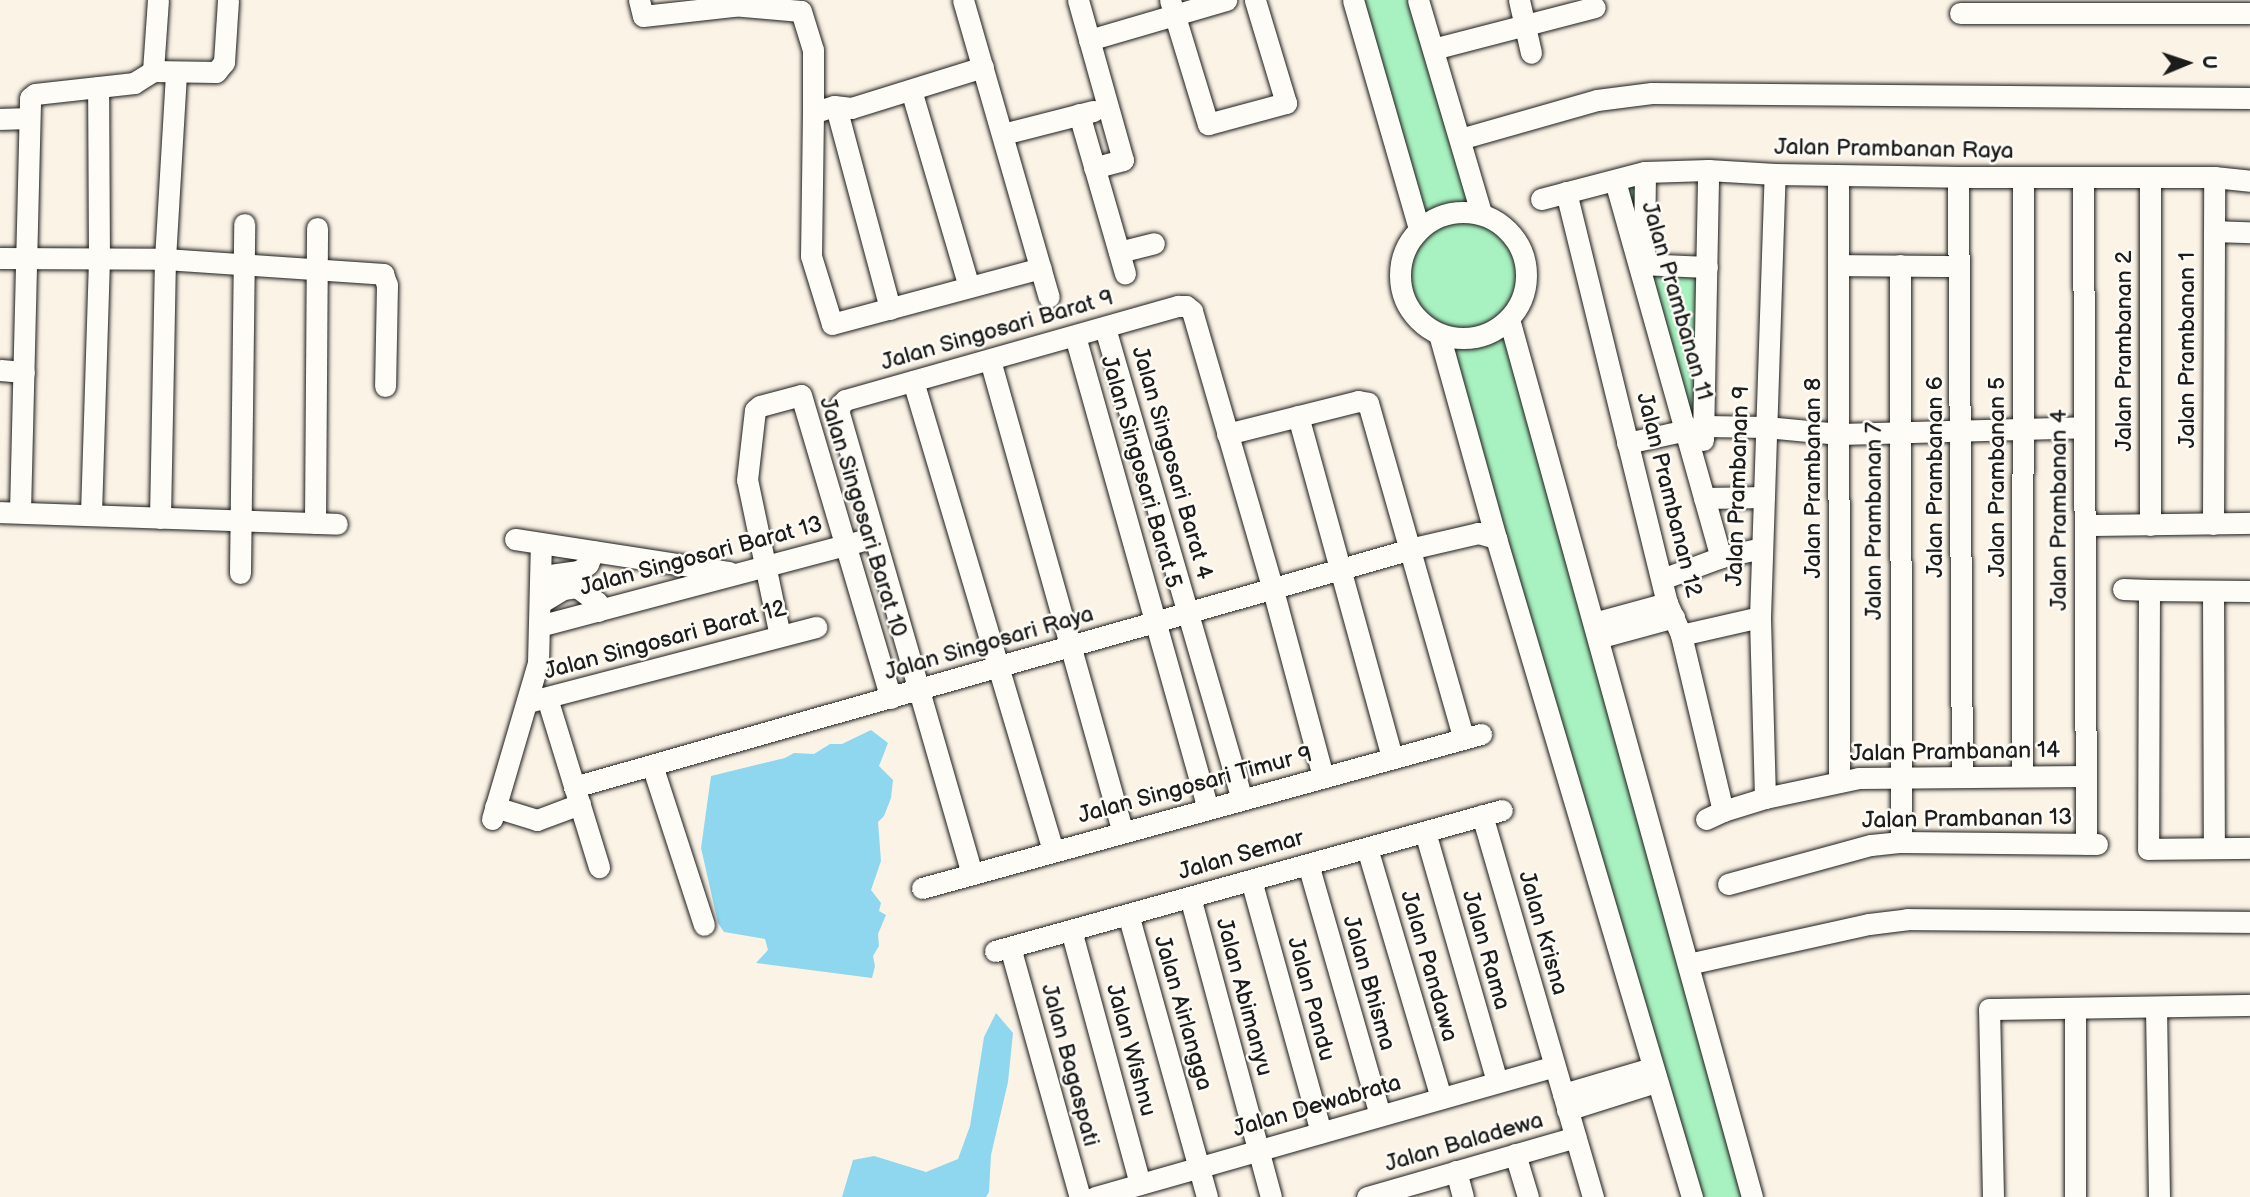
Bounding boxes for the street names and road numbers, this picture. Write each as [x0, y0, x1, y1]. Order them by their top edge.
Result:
street label: Jalan Prambanan Raya [1774, 133, 2014, 165]
street label: Jalan Prambanan 11 [1635, 199, 1719, 403]
street label: Jalan Prambanan 2 [2110, 251, 2138, 451]
street label: Jalan Prambanan 1 [2173, 252, 2201, 448]
street label: Jalan Singosari Barat 9 [877, 284, 1117, 376]
street label: Jalan Singosari Barat 4 [1125, 343, 1219, 583]
street label: Jalan Singosari Barat 5 [1095, 352, 1187, 592]
street label: Jalan Prambanan 6 [1921, 376, 1949, 578]
street label: Jalan Prambanan 5 [1983, 377, 2011, 577]
street label: Jalan Prambanan 8 [1799, 378, 1827, 578]
street label: Jalan Prambanan 9 [1721, 385, 1755, 587]
street label: Jalan Prambanan 12 [1630, 390, 1708, 600]
street label: Jalan Singosari Barat 10 [813, 393, 913, 641]
street label: Jalan Prambanan 4 [2045, 409, 2073, 611]
street label: Jalan Prambanan 7 [1860, 422, 1888, 620]
street label: Jalan Singosari Barat 13 [576, 510, 826, 602]
street label: Jalan Singosari Barat 12 [541, 594, 789, 686]
street label: Jalan Singosari Raya [881, 600, 1097, 686]
street label: Jalan Prambanan 14 [1850, 736, 2060, 768]
street label: Jalan Singosari Timur 9 [1074, 740, 1316, 830]
street label: Jalan Prambanan 13 [1862, 803, 2072, 835]
street label: Jalan Semar [1175, 824, 1307, 886]
street label: Jalan Krisna [1512, 868, 1574, 998]
street label: Jalan Pandawa [1394, 887, 1464, 1045]
street label: Jalan Rama [1456, 887, 1516, 1013]
street label: Jalan Bhisma [1337, 912, 1401, 1054]
street label: Jalan Abimanyu [1210, 915, 1278, 1079]
street label: Jalan Airlangga [1148, 932, 1218, 1094]
street label: Jalan Pandu [1281, 934, 1341, 1064]
street label: Jalan Wishnu [1100, 980, 1162, 1120]
street label: Jalan Bagaspati [1035, 981, 1105, 1149]
street label: Jalan Dewabrata [1230, 1069, 1404, 1143]
street label: Jalan Baladewa [1382, 1106, 1546, 1178]

